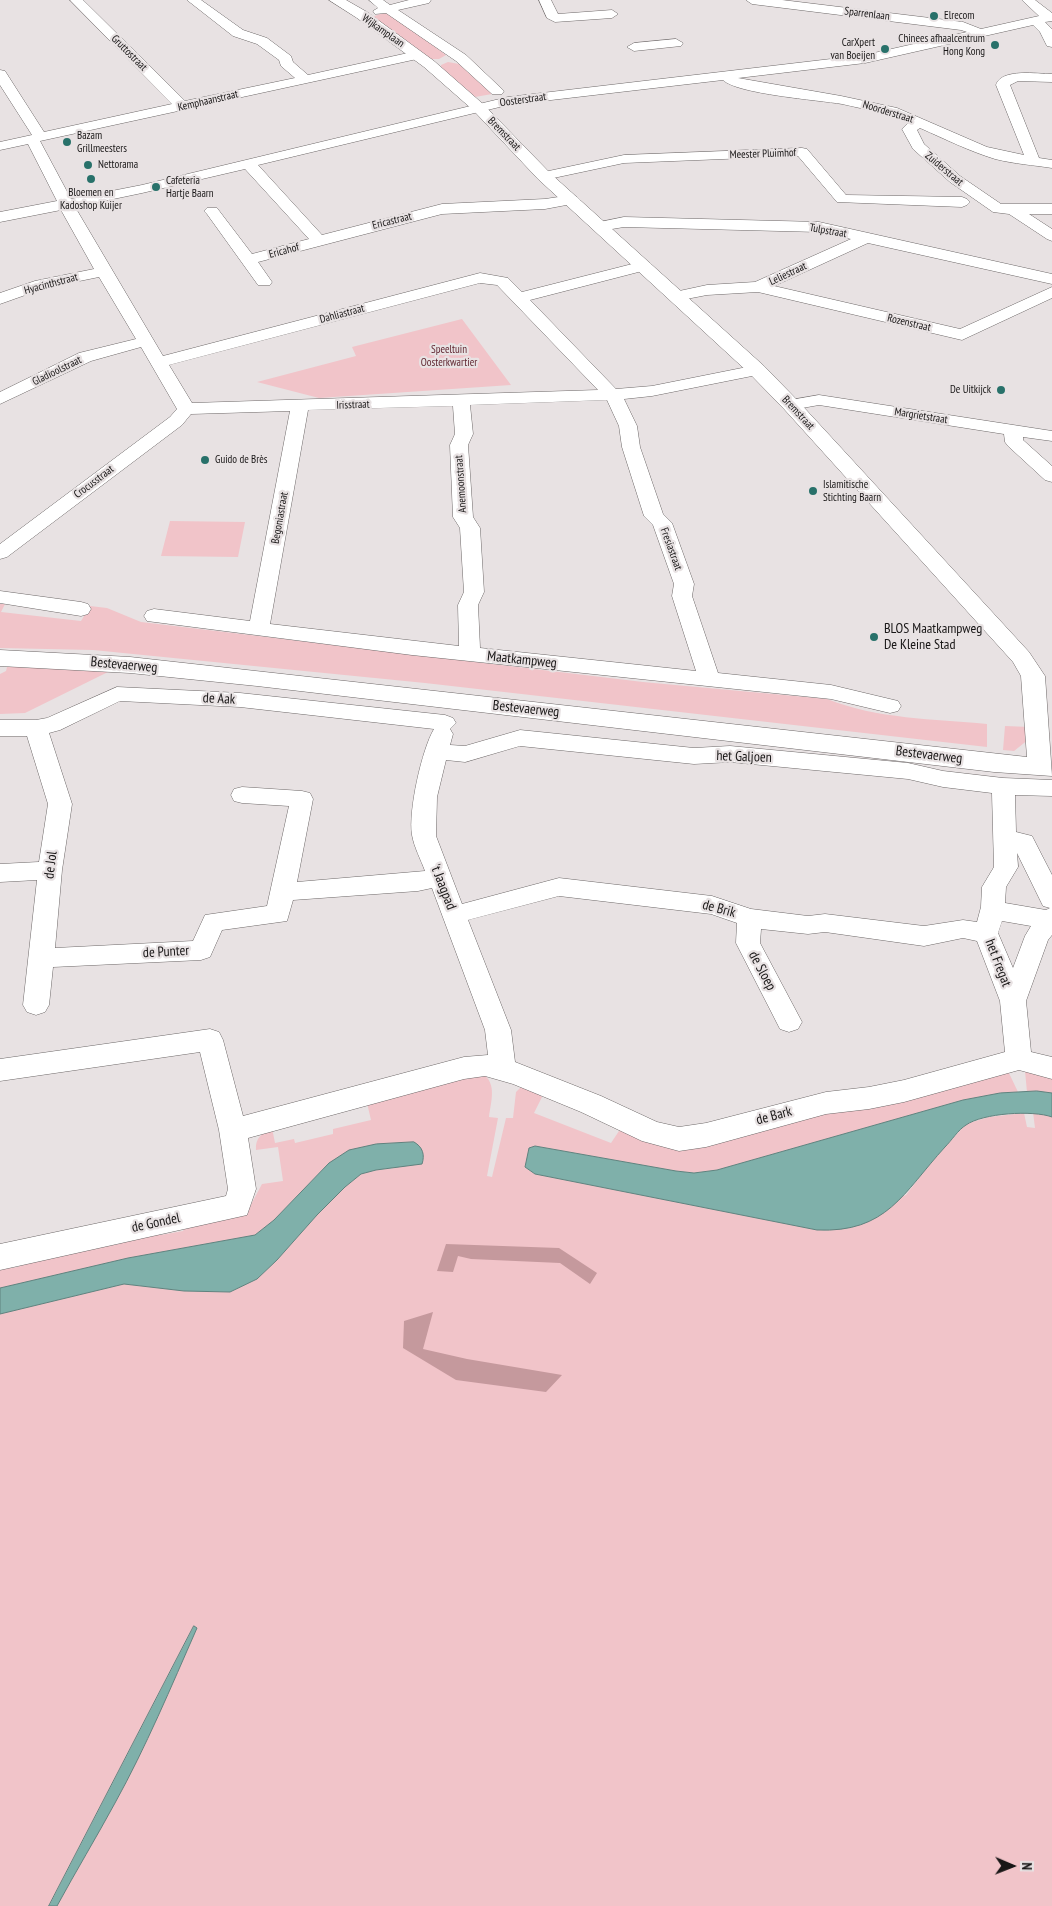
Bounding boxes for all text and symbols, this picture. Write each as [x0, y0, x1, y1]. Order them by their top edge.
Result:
street label: Sparrenlaan [844, 5, 890, 23]
place label: Elrecom [944, 9, 974, 23]
marker: Elrecom [928, 10, 940, 22]
street label: Wijkamplaan [359, 12, 407, 50]
street label: Gruttostraat [108, 32, 150, 74]
place label: Chinees afhaalcentrum Hong Kong [898, 32, 985, 58]
place label: CarXpert van Boeijen [831, 36, 875, 62]
marker: Chinees afhaalcentrum Hong Kong [989, 39, 1001, 51]
marker: CarXpert van Boeijen [879, 43, 891, 55]
street label: Kemphaanstraat [177, 88, 239, 114]
street label: Oosterstraat [499, 90, 547, 110]
street label: Noorderstraat [861, 98, 915, 126]
street label: Bremstraat [485, 114, 523, 154]
place label: Bazam Grillmeesters [77, 129, 127, 155]
marker: Bazam Grillmeesters [61, 136, 73, 148]
street label: Meester Pluimhof [729, 146, 797, 162]
street label: Zuiderstraat [922, 149, 966, 189]
place label: Nettorama [98, 158, 138, 172]
marker: Nettorama [82, 159, 94, 171]
marker: Bloemen en Kadoshop Kuijer [85, 173, 97, 185]
place label: Cafeteria Hartje Baarn [166, 174, 214, 200]
marker: Cafeteria Hartje Baarn [150, 181, 162, 193]
place label: Bloemen en Kadoshop Kuijer [60, 186, 122, 212]
street label: Ericastraat [371, 210, 413, 232]
street label: Tulpstraat [808, 221, 848, 241]
street label: Ericahof [267, 241, 301, 261]
street label: Leliestraat [767, 260, 809, 288]
street label: Hyacinthstraat [23, 271, 79, 297]
street label: Dahliastraat [318, 302, 366, 326]
street label: Rozenstraat [886, 312, 932, 334]
park label: Speeltuin Oosterkwartier [421, 343, 477, 369]
street label: Gladioolstraat [30, 353, 84, 389]
place label: De Uitkijck [950, 383, 991, 397]
marker: De Uitkijck [995, 384, 1007, 396]
street label: Bremstraat [779, 393, 817, 433]
street label: Irisstraat [336, 398, 370, 412]
street label: Margrietstraat [893, 405, 949, 427]
place label: Guido de Brès [215, 453, 268, 467]
marker: Guido de Brès [199, 454, 211, 466]
street label: Anemoonstraat [452, 455, 470, 513]
street label: Crocusstraat [71, 463, 117, 501]
place label: Islamitische Stichting Baarn [823, 478, 881, 504]
marker: Islamitische Stichting Baarn [807, 485, 819, 497]
street label: Begoniastraat [269, 491, 291, 545]
street label: Fresiastraat [657, 526, 685, 572]
place label: BLOS Maatkampweg De Kleine Stad [884, 621, 982, 654]
marker: BLOS Maatkampweg De Kleine Stad [868, 631, 880, 643]
street label: Maatkampweg [486, 648, 558, 672]
street label: Bestevaerweg [90, 654, 158, 676]
street label: de Aak [202, 690, 236, 708]
street label: Bestevaerweg [492, 697, 560, 721]
street label: Bestevaerweg [895, 743, 963, 767]
street label: het Galjoen [716, 748, 772, 766]
street label: de Jol [41, 850, 61, 880]
street label: 't Jaagpad [427, 862, 459, 912]
street label: de Brik [701, 897, 737, 921]
street label: het Fregat [981, 937, 1015, 989]
street label: de Punter [142, 942, 190, 962]
street label: de Sloep [745, 949, 779, 993]
street label: de Bark [754, 1103, 794, 1129]
street label: de Gondel [130, 1210, 182, 1236]
north arrow [987, 1841, 1037, 1891]
text: N [1018, 1862, 1036, 1870]

